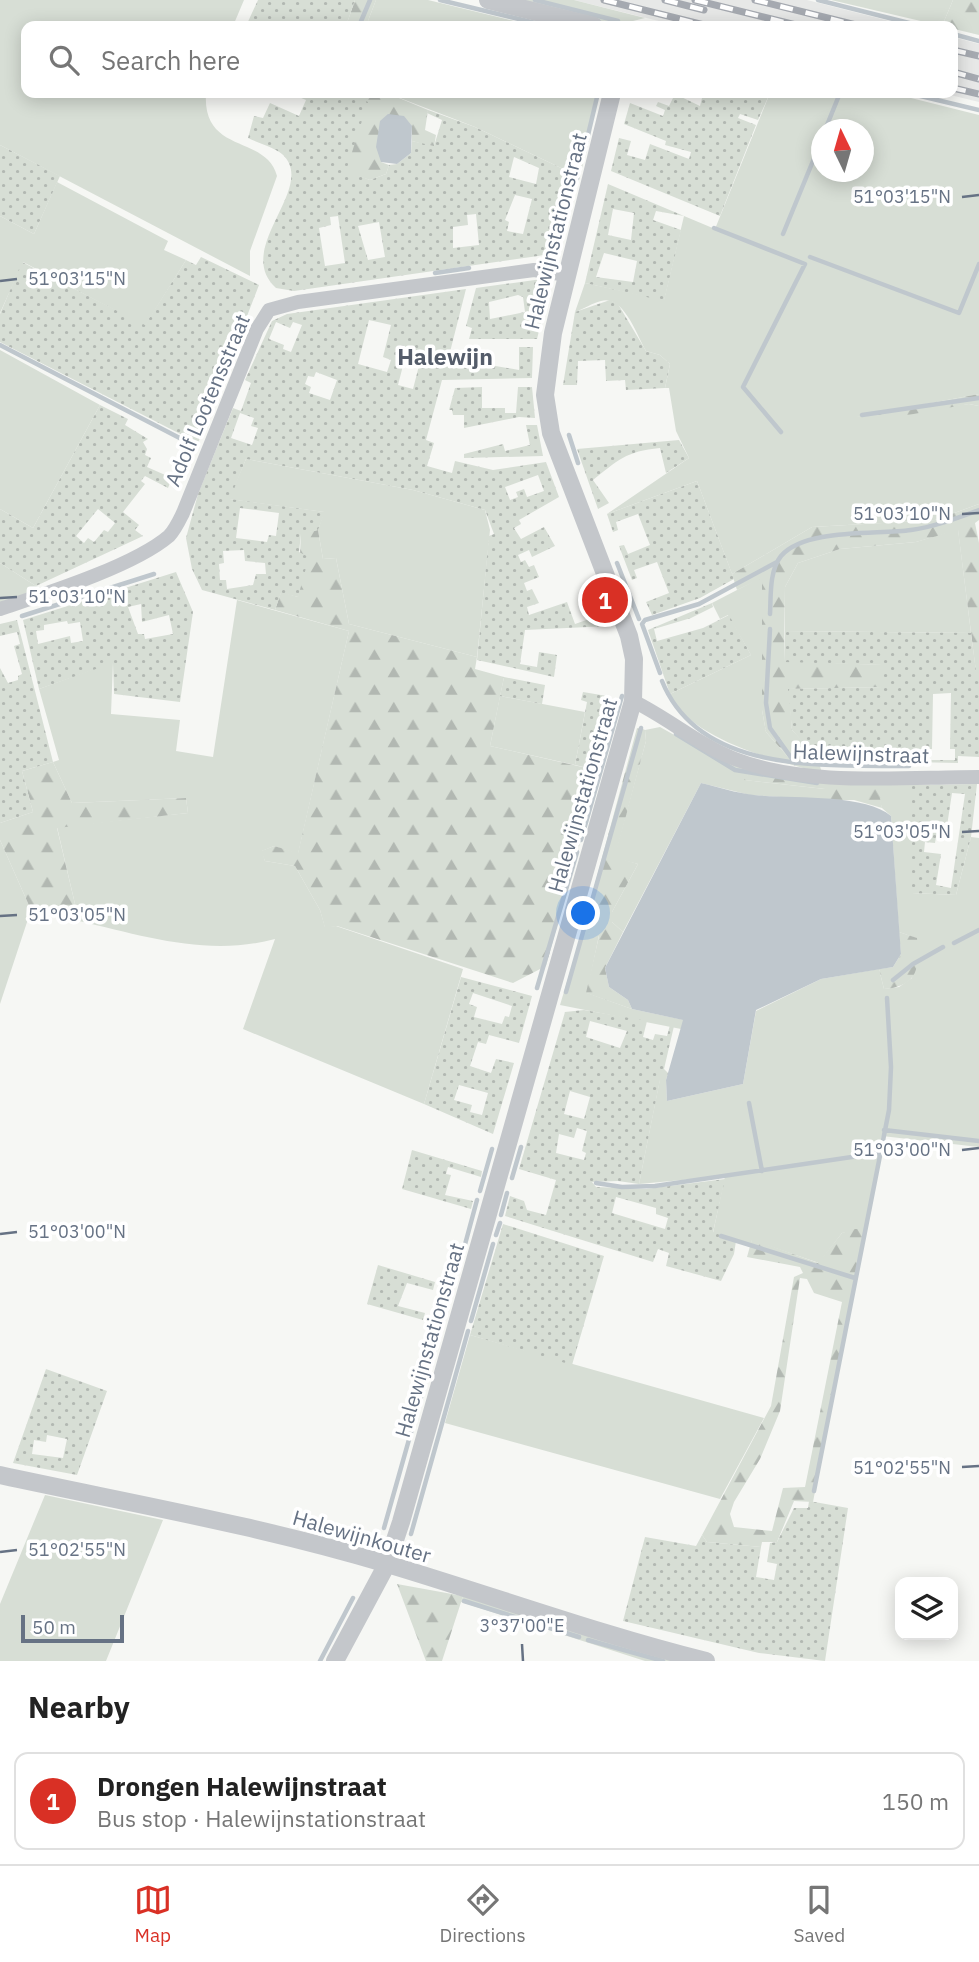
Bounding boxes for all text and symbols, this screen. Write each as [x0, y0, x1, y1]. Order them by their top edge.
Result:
search box [21, 21, 958, 98]
icon: search [45, 41, 83, 79]
text: Search here [101, 43, 240, 77]
north arrow [811, 119, 874, 182]
street label: Halewijnstationstraat [517, 130, 593, 332]
text: 51°03'15"N [853, 185, 951, 208]
text: 51°03'15"N [28, 267, 126, 290]
street label: Adolf Lootensstraat [158, 310, 256, 490]
district label: Halewijn [397, 341, 493, 371]
text: 51°03'10"N [853, 502, 951, 525]
pin: 1 [582, 574, 628, 626]
text: 51°03'10"N [28, 585, 126, 608]
street label: Halewijnstationstraat [541, 694, 623, 896]
street label: Halewijnstraat [792, 737, 930, 769]
text: 51°03'05"N [853, 820, 951, 843]
your location [566, 896, 600, 930]
text: 51°03'05"N [28, 903, 126, 926]
text: 51°03'00"N [853, 1138, 951, 1161]
text: 51°03'00"N [28, 1220, 126, 1243]
street label: Halewijnstationstraat [388, 1239, 470, 1441]
text: 51°02'55"N [853, 1456, 951, 1479]
street label: Halewijnkouter [290, 1503, 435, 1569]
text: 51°02'55"N [28, 1538, 126, 1561]
map controls [895, 1577, 958, 1640]
button: layers [895, 1577, 958, 1640]
scale bar [21, 1612, 124, 1644]
text: 3°37'00"E [480, 1614, 564, 1637]
text: 50 m [32, 1615, 76, 1639]
text: Nearby [28, 1687, 130, 1726]
text: Drongen Halewijnstraat [97, 1769, 387, 1803]
text: 1 [46, 1786, 60, 1816]
text: 150 m [882, 1786, 949, 1816]
text: Bus stop · Halewijnstationstraat [97, 1803, 426, 1833]
tab: Map [134, 1881, 172, 1947]
tab: Directions [439, 1881, 526, 1947]
tab: Saved [794, 1881, 845, 1947]

